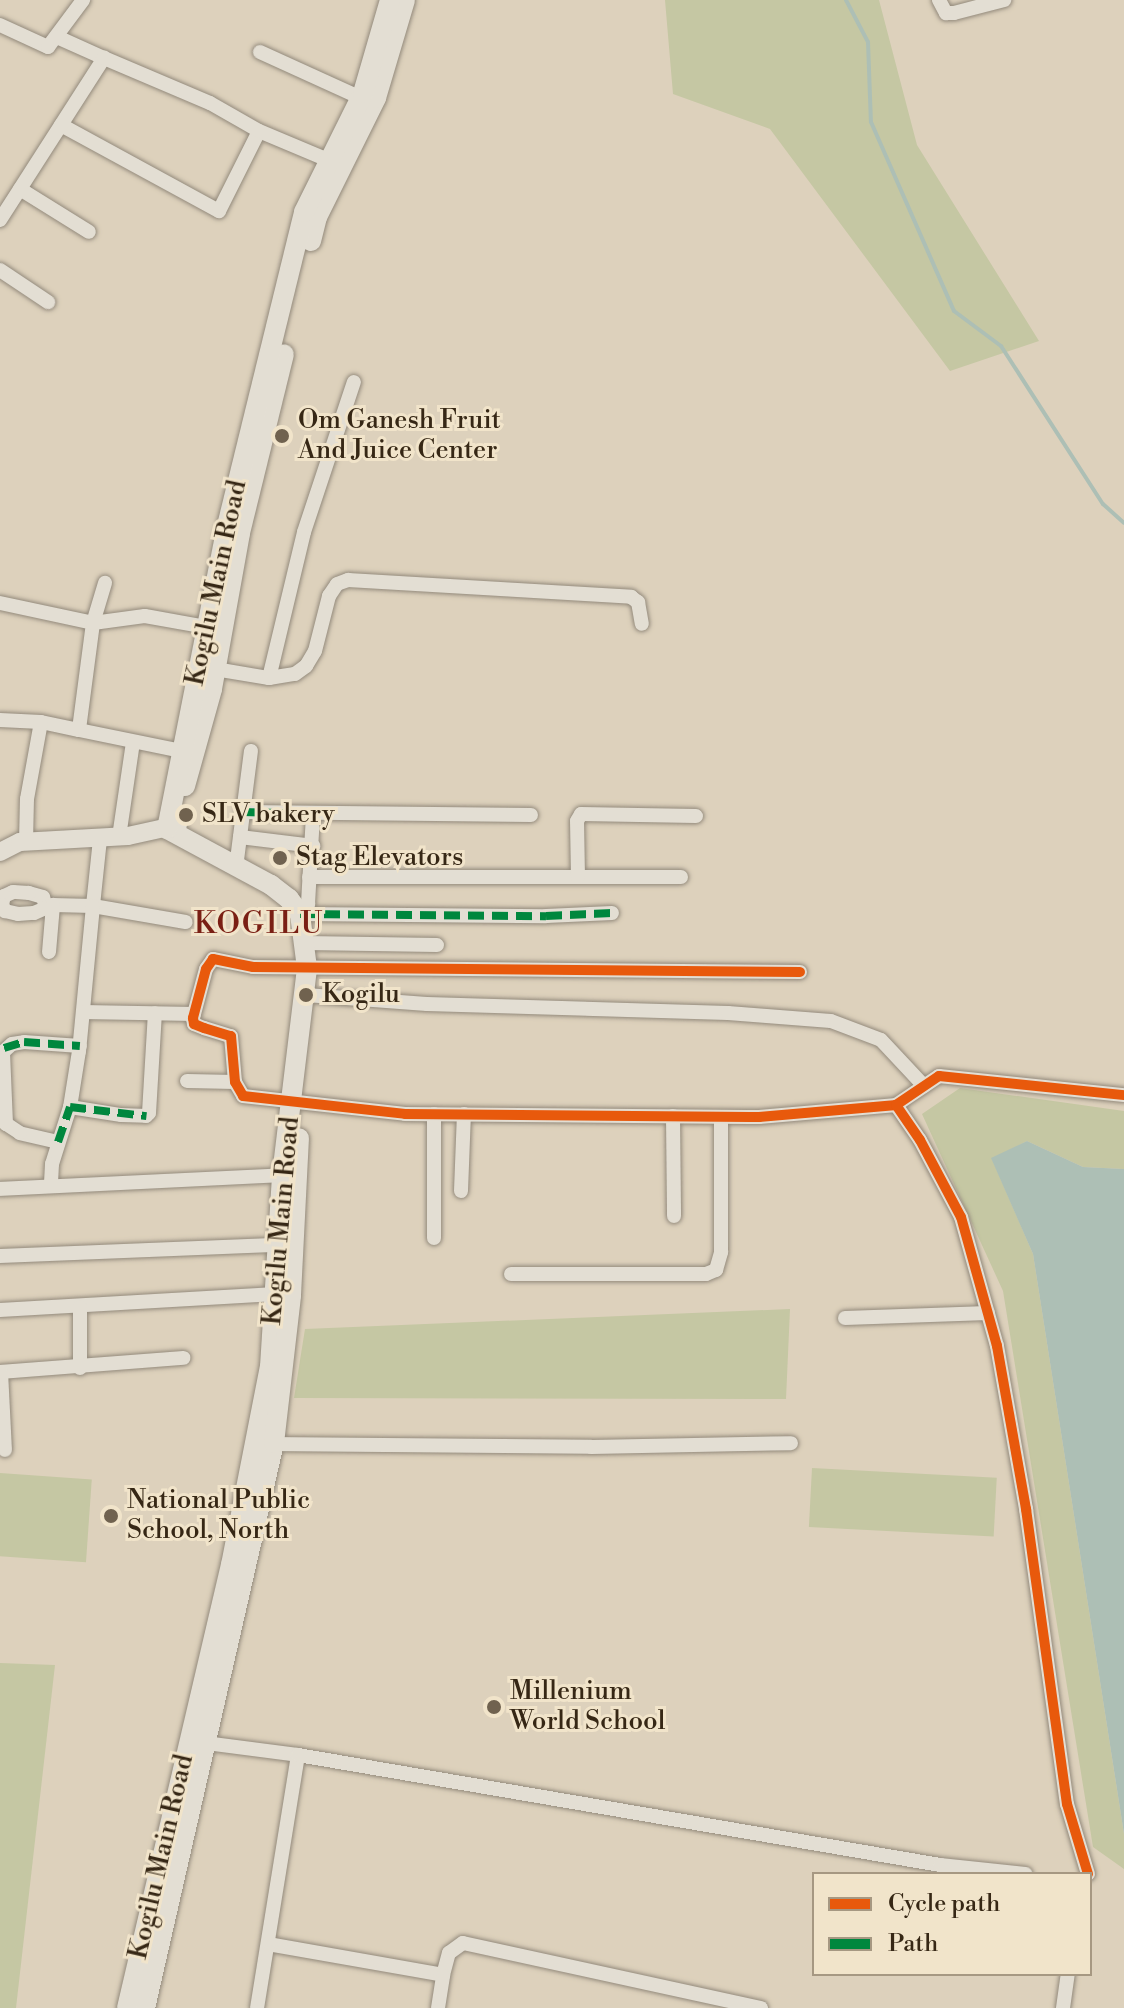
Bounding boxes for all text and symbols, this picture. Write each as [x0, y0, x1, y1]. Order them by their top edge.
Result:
place label: Om Ganesh Fruit And Juice Center [298, 405, 501, 466]
marker: Om Ganesh Fruit And Juice Center [273, 427, 291, 445]
street label: Kogilu Main Road [180, 477, 254, 689]
place label: SLV bakery [202, 799, 335, 831]
marker: SLV bakery [177, 806, 195, 824]
place label: Stag Elevators [296, 842, 463, 874]
marker: Stag Elevators [271, 849, 289, 867]
district label: KOGILU [194, 906, 324, 942]
place label: Kogilu [322, 979, 400, 1011]
marker: Kogilu [297, 986, 315, 1004]
street label: Kogilu Main Road [257, 1115, 307, 1327]
place label: National Public School, North [127, 1485, 310, 1546]
marker: National Public School, North [102, 1507, 120, 1525]
place label: Millenium World School [510, 1676, 665, 1738]
marker: Millenium World School [485, 1698, 503, 1716]
street label: Kogilu Main Road [123, 1752, 201, 1962]
legend [812, 1872, 1092, 1976]
text: Cycle path [888, 1889, 1000, 1919]
text: Path [888, 1929, 938, 1959]

